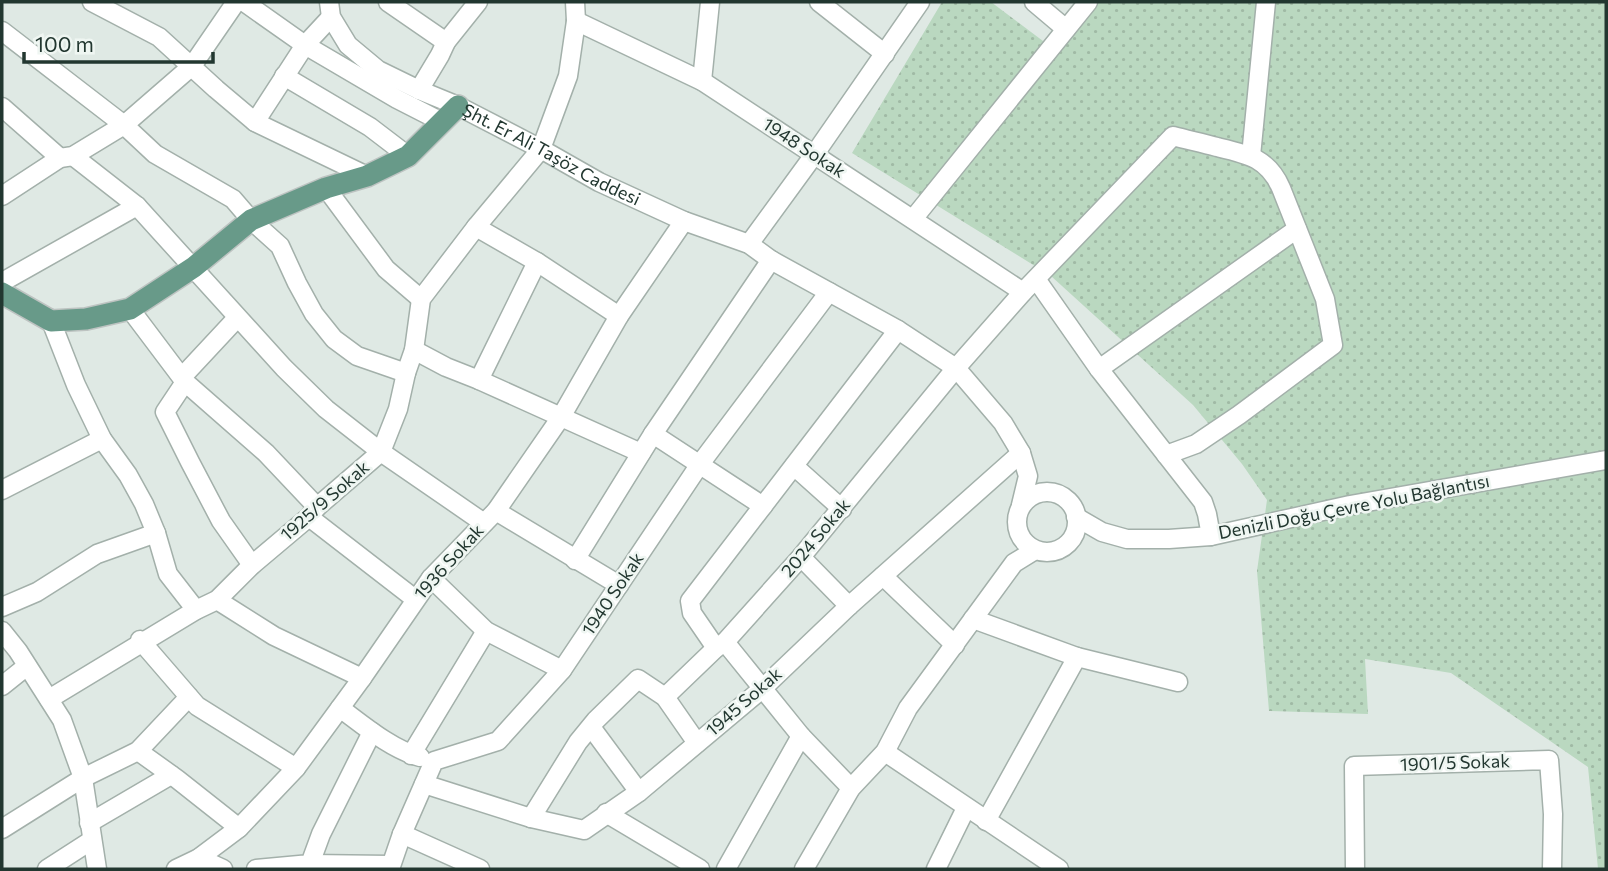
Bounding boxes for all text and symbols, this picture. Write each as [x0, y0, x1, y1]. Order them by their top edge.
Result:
scale bar [24, 21, 214, 65]
text: 100 m [35, 31, 94, 56]
street label: Şht. Er Ali Taşöz Caddesi [459, 98, 644, 209]
street label: 1948 Sokak [759, 112, 850, 182]
street label: 1925/9 Sokak [275, 455, 374, 545]
street label: Denizli Doğu Çevre Yolu Bağlantısı [1216, 469, 1491, 543]
street label: 2024 Sokak [776, 493, 855, 581]
street label: 1936 Sokak [409, 519, 488, 603]
street label: 1940 Sokak [577, 548, 648, 639]
street label: 1945 Sokak [701, 662, 786, 740]
street label: 1901/5 Sokak [1400, 749, 1511, 775]

